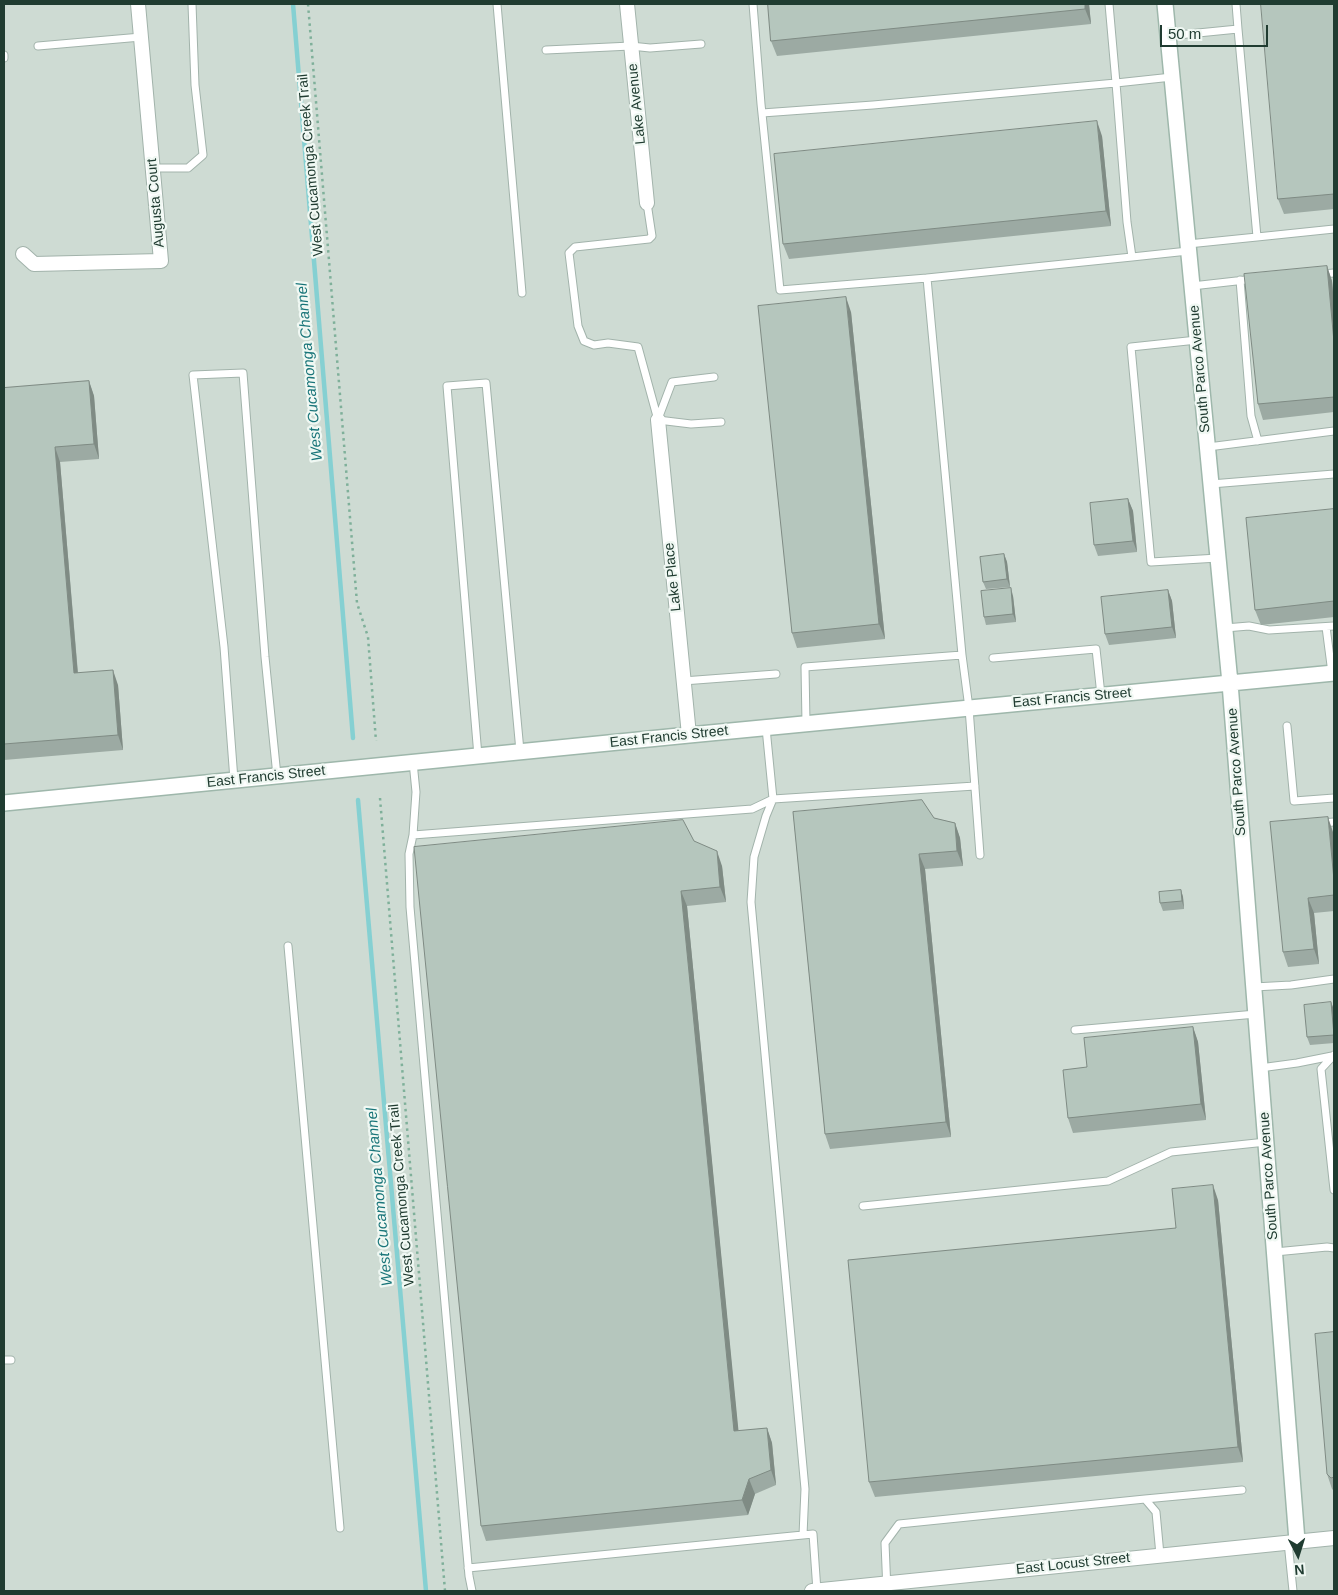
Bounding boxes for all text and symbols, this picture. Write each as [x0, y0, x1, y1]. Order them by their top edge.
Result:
scale bar [1163, 15, 1270, 47]
text: 50 m [1168, 25, 1201, 42]
street label: Lake Avenue [624, 63, 650, 145]
street label: West Cucamonga Creek Trail [295, 73, 327, 257]
street label: Augusta Court [144, 158, 168, 248]
water label: West Cucamonga Channel [293, 282, 327, 462]
street label: South Parco Avenue [1186, 304, 1214, 434]
street label: Lake Place [661, 542, 685, 612]
street label: East Francis Street [1012, 684, 1132, 712]
street label: South Parco Avenue [1224, 707, 1250, 837]
street label: East Francis Street [609, 722, 729, 752]
street label: East Francis Street [206, 762, 326, 792]
street label: West Cucamonga Creek Trail [386, 1103, 418, 1287]
water label: West Cucamonga Channel [363, 1107, 397, 1287]
street label: South Parco Avenue [1256, 1111, 1282, 1241]
north arrow [1273, 1530, 1323, 1580]
street label: East Locust Street [1015, 1550, 1131, 1578]
text: N [1294, 1562, 1305, 1578]

